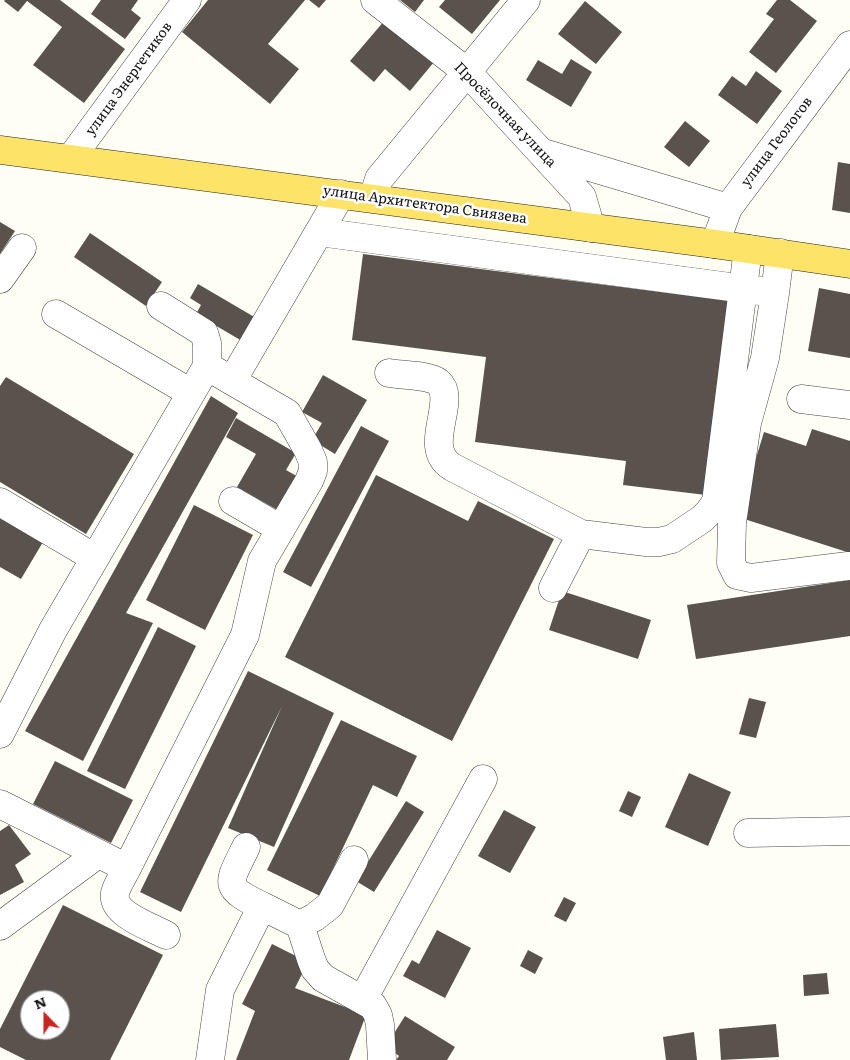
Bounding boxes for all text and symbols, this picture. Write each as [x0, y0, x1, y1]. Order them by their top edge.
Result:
street label: улица Энергетиков [82, 19, 176, 139]
street label: Просёлочная улица [451, 59, 559, 171]
street label: улица Геологов [738, 94, 816, 190]
street label: улица Архитектора Свиязева [322, 182, 528, 228]
north arrow [20, 990, 70, 1040]
text: N [31, 991, 49, 1013]

